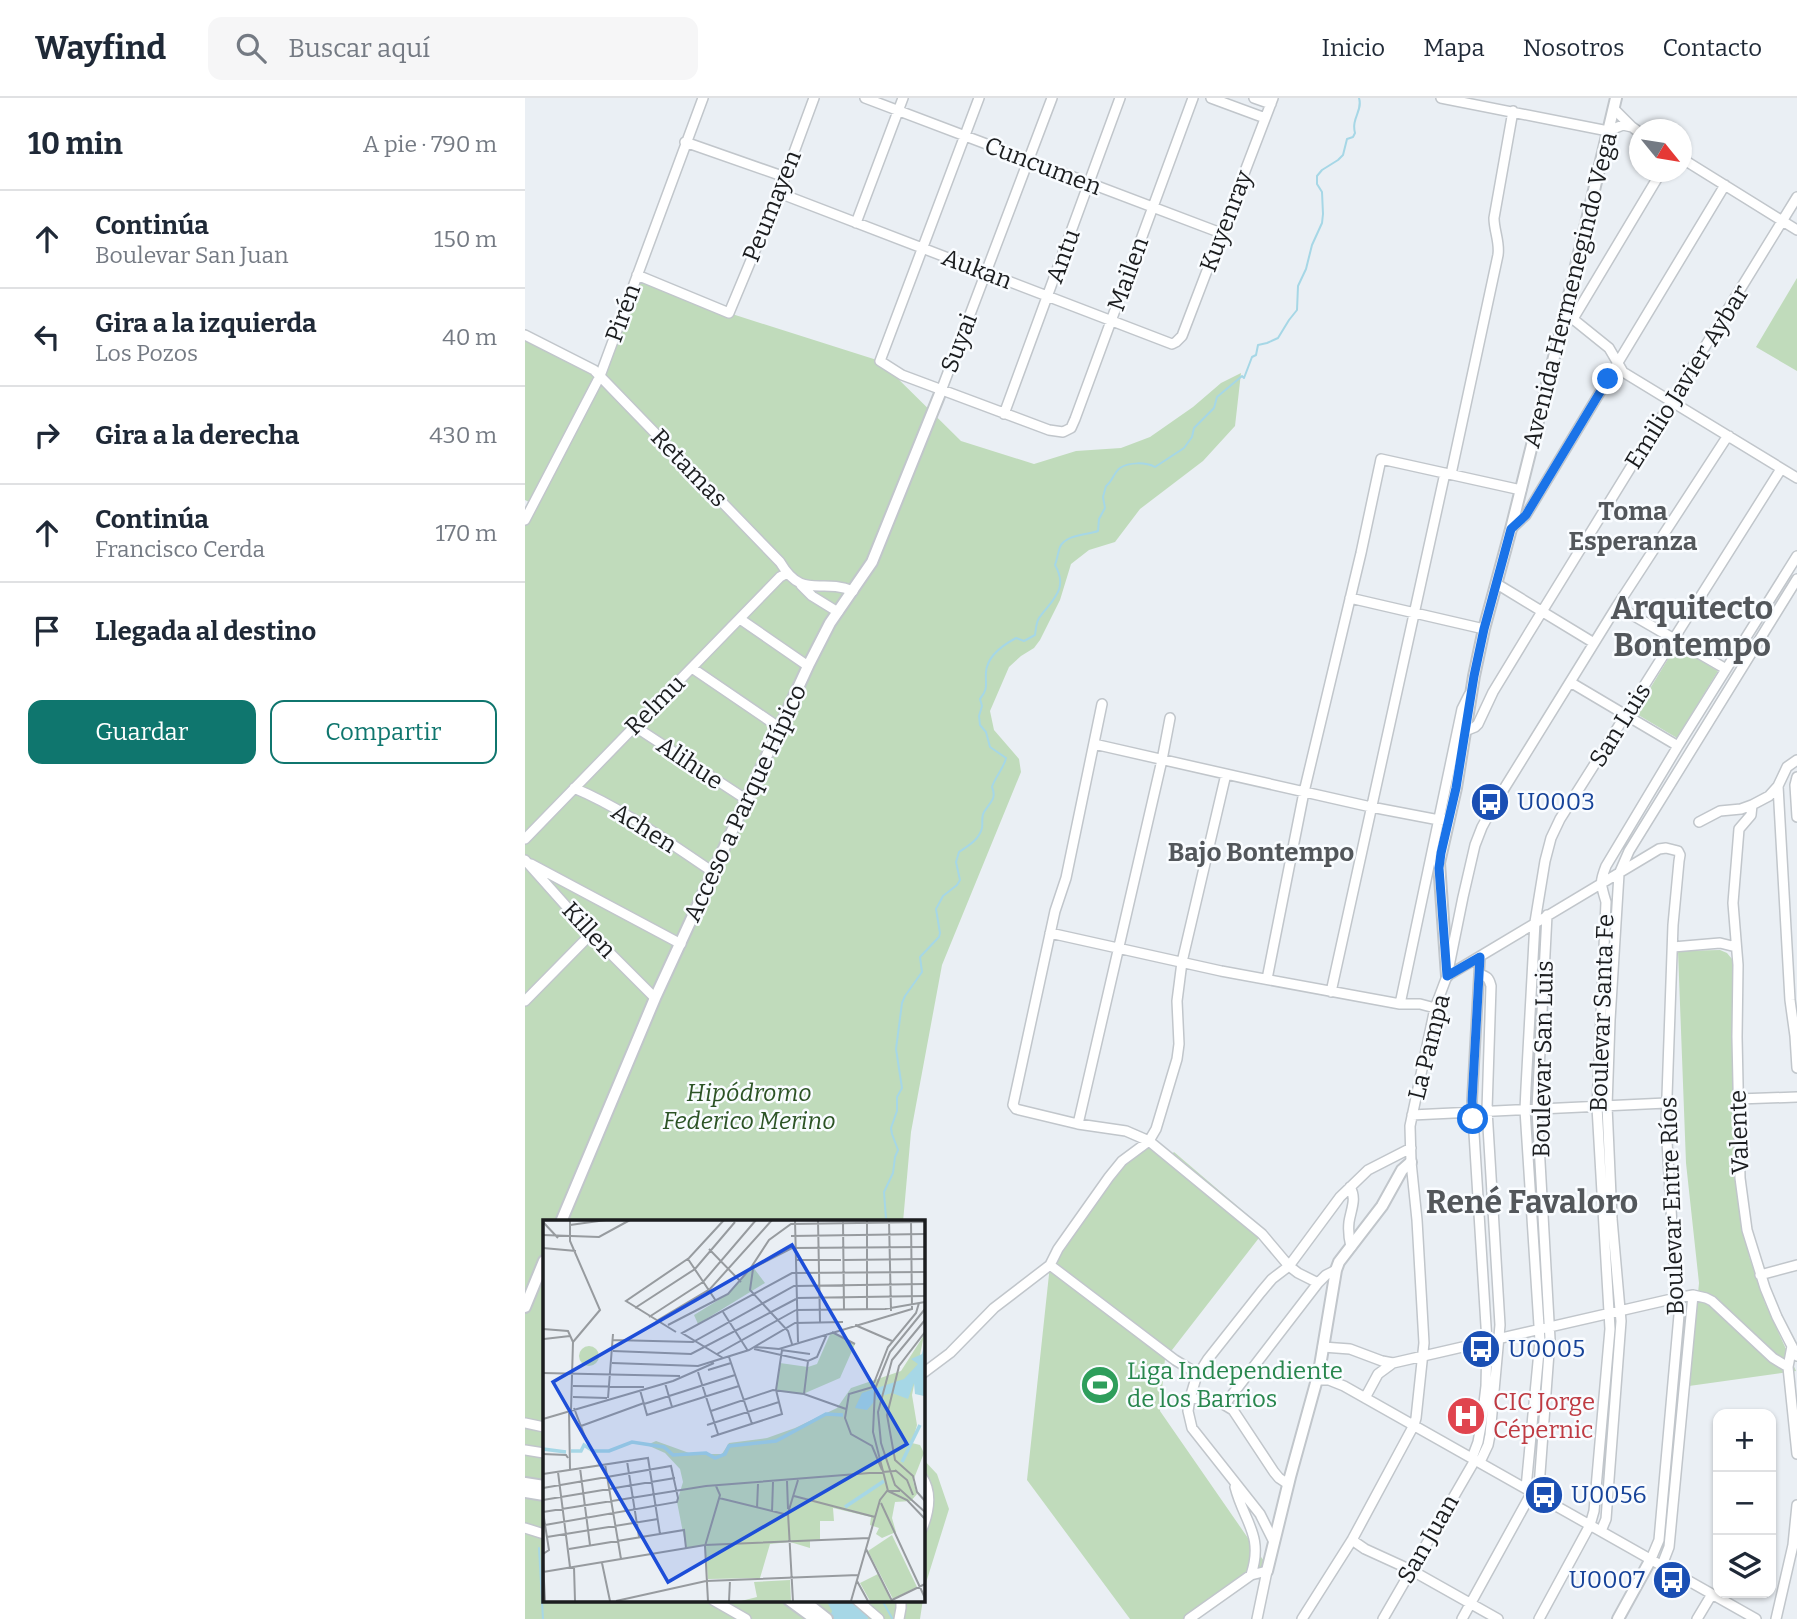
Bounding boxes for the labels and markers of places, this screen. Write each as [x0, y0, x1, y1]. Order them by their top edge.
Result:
bus stop icon: U0003 [1469, 781, 1511, 823]
place label: U0003 [1517, 788, 1595, 816]
bus stop icon: U0005 [1460, 1328, 1502, 1370]
place label: U0005 [1508, 1335, 1585, 1363]
place label: Liga Independiente de los Barrios [1127, 1357, 1343, 1413]
sports icon: Liga Independiente de los Barrios [1079, 1364, 1121, 1406]
place label: CIC Jorge Cépernic [1493, 1388, 1595, 1444]
hospital icon: CIC Jorge Cépernic [1445, 1395, 1487, 1437]
bus stop icon: U0056 [1523, 1474, 1565, 1516]
place label: U0056 [1571, 1481, 1647, 1509]
bus stop icon: U0007 [1651, 1559, 1693, 1601]
place label: U0007 [1569, 1566, 1645, 1594]

